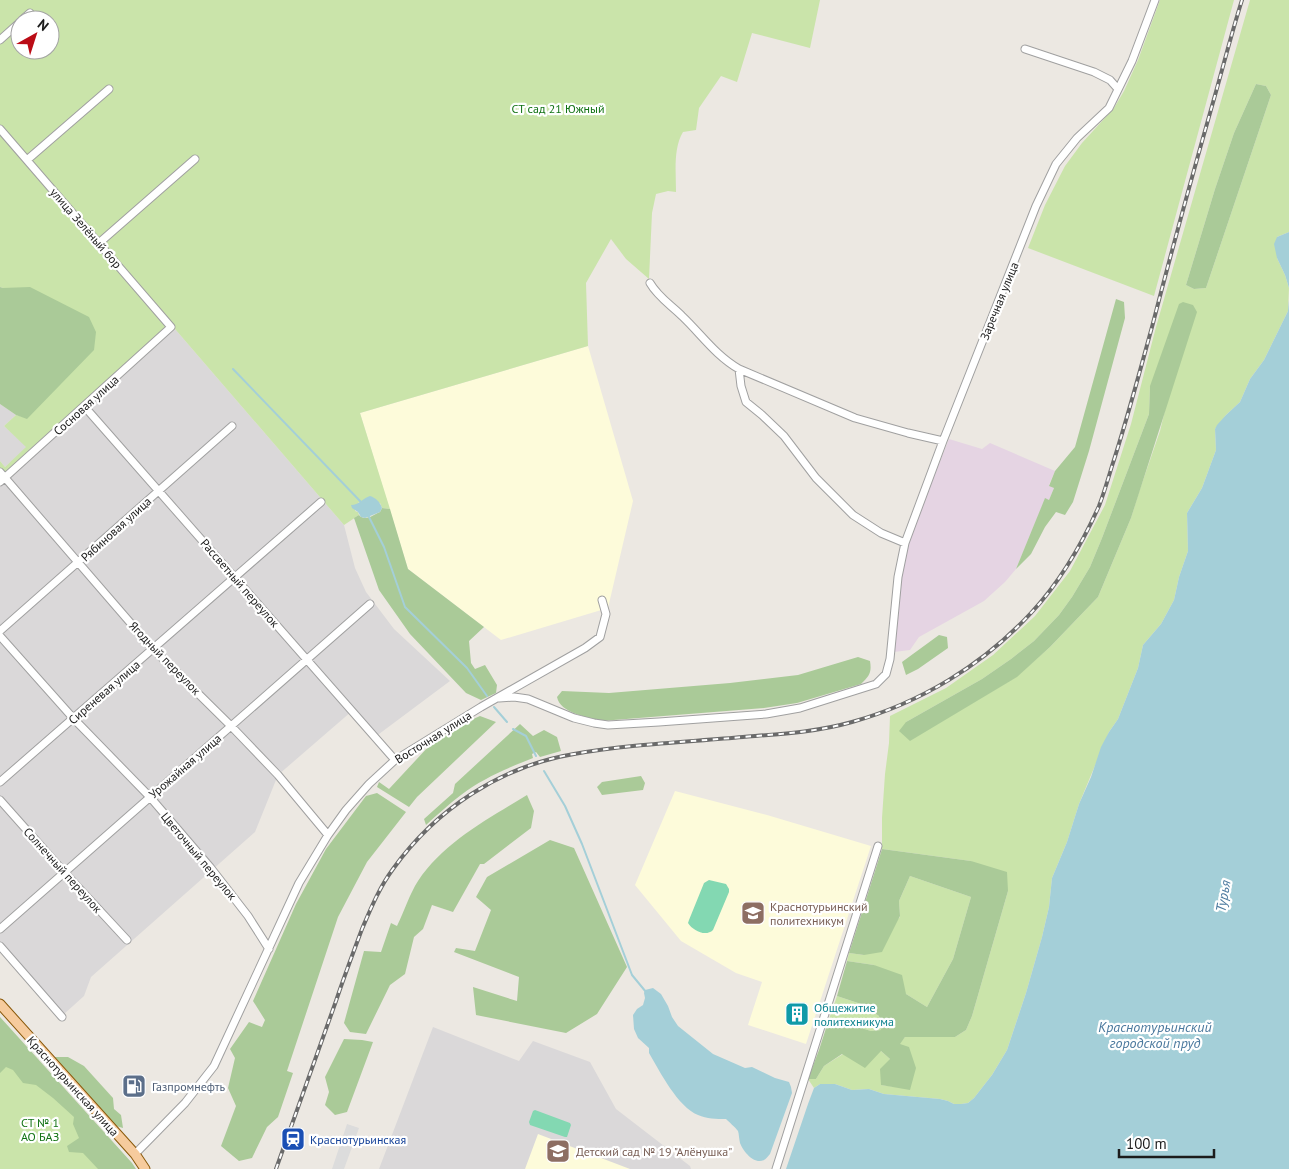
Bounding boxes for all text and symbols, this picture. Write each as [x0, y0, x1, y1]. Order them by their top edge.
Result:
north arrow [10, 10, 60, 60]
text: N [34, 15, 52, 35]
park label: СТ сад 21 Южный [511, 101, 605, 116]
street label: улица Зелёный бор [47, 185, 125, 271]
street label: Заречная улица [977, 260, 1021, 342]
street label: Сосновая улица [50, 372, 122, 438]
street label: Рябиновая улица [78, 493, 154, 565]
street label: Рассветный переулок [197, 536, 283, 631]
street label: Ягодный переулок [126, 618, 204, 698]
street label: Сиреневая улица [65, 657, 143, 727]
street label: Восточная улица [392, 707, 474, 767]
street label: Урожайная улица [146, 730, 224, 802]
street label: Цветочный переулок [158, 809, 240, 903]
street label: Солнечный переулок [21, 824, 106, 916]
water label: Турья [1211, 878, 1235, 913]
place label: Краснотурьинский политехникум [770, 899, 868, 928]
school or university icon: Краснотурьинский политехникум [740, 900, 766, 926]
place label: Общежитие политехникума [814, 1000, 894, 1029]
building icon: Общежитие политехникума [784, 1001, 810, 1027]
water label: Краснотурьинский городской пруд [1098, 1018, 1212, 1052]
street label: Краснотурьинская улица [24, 1033, 122, 1139]
fuel station icon: Газпромнефть [121, 1073, 147, 1099]
place label: Газпромнефть [152, 1079, 226, 1094]
park label: СТ № 1 АО БАЗ [21, 1115, 59, 1144]
station icon: Краснотурьинская [280, 1126, 306, 1152]
scale bar [1119, 1126, 1214, 1158]
place label: Краснотурьинская [310, 1132, 406, 1147]
text: 100 m [1126, 1134, 1167, 1153]
school or university icon: Детский сад № 19 "Алёнушка" [545, 1138, 571, 1164]
place label: Детский сад № 19 "Алёнушка" [576, 1144, 732, 1159]

